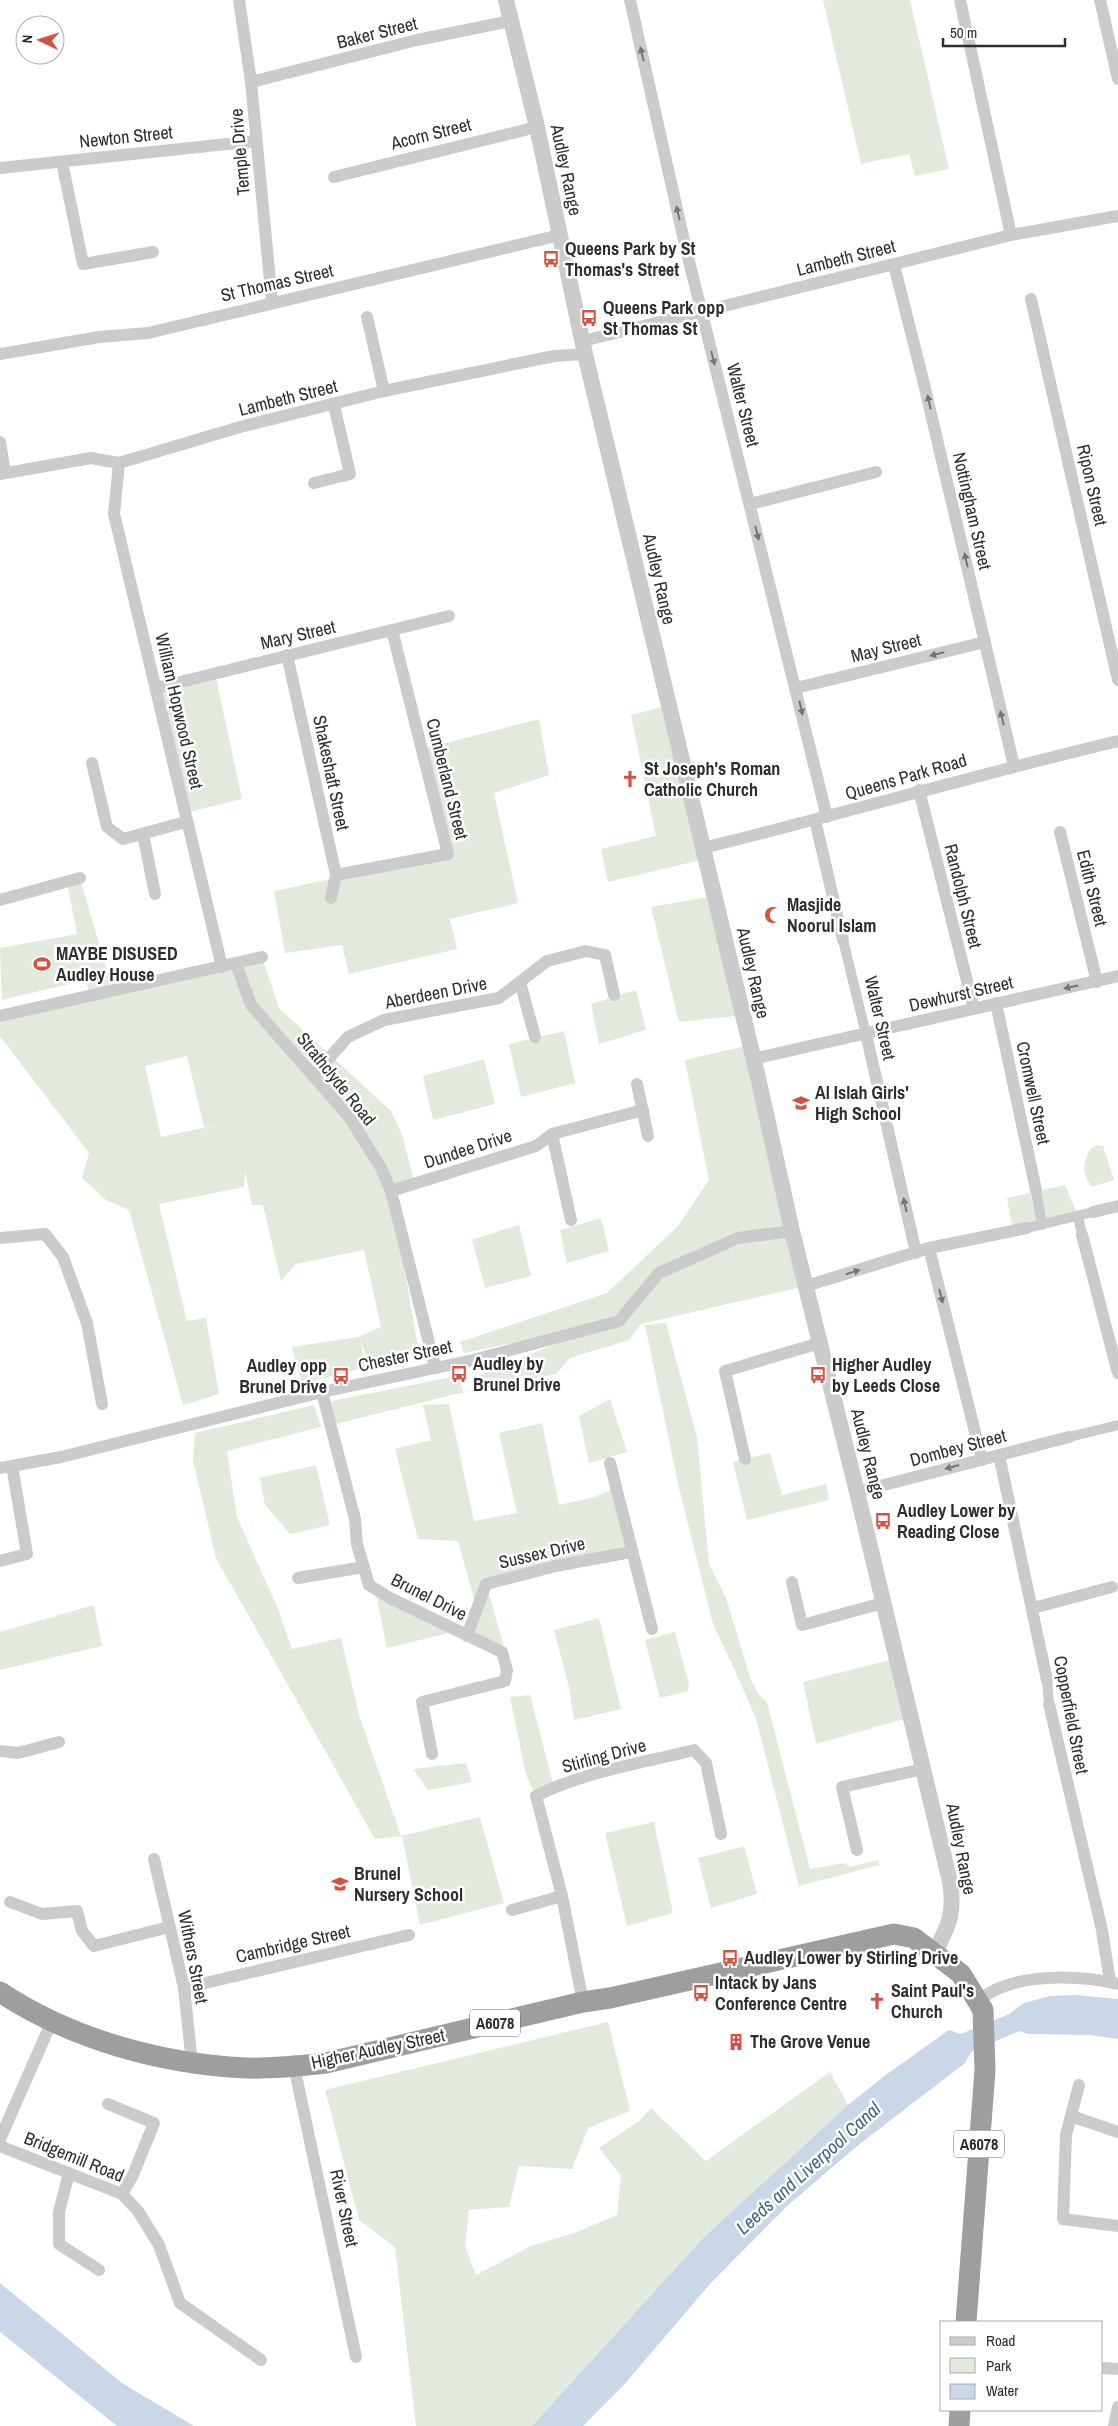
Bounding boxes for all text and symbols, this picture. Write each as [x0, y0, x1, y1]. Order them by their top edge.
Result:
street label: Baker Street [334, 10, 420, 55]
north arrow [15, 15, 65, 65]
scale bar [943, 15, 1066, 47]
text: 50 m [950, 22, 977, 43]
text: N [18, 34, 36, 44]
one-way arrow [638, 47, 646, 62]
street label: Temple Drive [223, 108, 256, 196]
street label: Acorn Street [387, 111, 474, 156]
street label: Newton Street [78, 119, 174, 154]
street label: Audley Range [544, 121, 588, 218]
one-way arrow [674, 205, 682, 220]
street label: Lambeth Street [794, 233, 898, 282]
place label: Queens Park by St Thomas's Street [565, 236, 696, 282]
bus stop icon: Queens Park by St Thomas's Street [541, 249, 561, 269]
street label: St Thomas Street [218, 257, 336, 308]
place label: Queens Park opp St Thomas St [603, 295, 724, 341]
bus stop icon: Queens Park opp St Thomas St [579, 308, 599, 328]
one-way arrow [709, 351, 717, 366]
street label: Walter Street [721, 360, 766, 449]
street label: Lambeth Street [236, 373, 340, 422]
one-way arrow [925, 394, 933, 409]
street label: Ripon Street [1071, 442, 1114, 528]
street label: Nottingham Street [947, 450, 998, 572]
one-way arrow [753, 525, 761, 540]
street label: Audley Range [637, 530, 682, 627]
one-way arrow [961, 552, 969, 568]
street label: Mary Street [258, 614, 338, 655]
street label: May Street [848, 627, 924, 668]
street label: William Hopwood Street [149, 631, 210, 791]
one-way arrow [930, 650, 945, 658]
one-way arrow [797, 700, 805, 715]
one-way arrow [998, 711, 1006, 726]
street label: Shakeshaft Street [307, 713, 356, 833]
street label: Cumberland Street [420, 716, 475, 842]
street label: Queens Park Road [842, 747, 970, 806]
place label: St Joseph's Roman Catholic Church [644, 756, 780, 802]
church icon: St Joseph's Roman Catholic Church [620, 769, 640, 789]
street label: Randolph Street [938, 841, 989, 951]
street label: Edith Street [1071, 847, 1114, 929]
place label: Masjide Noorul Islam [787, 892, 876, 938]
mosque icon: Masjide Noorul Islam [763, 905, 783, 925]
street label: Audley Range [731, 924, 776, 1021]
place label: MAYBE DISUSED Audley House [56, 941, 178, 987]
sports icon: MAYBE DISUSED Audley House [32, 954, 52, 974]
street label: Dewhurst Street [907, 969, 1015, 1018]
street label: Aberdeen Drive [382, 970, 489, 1015]
street label: Walter Street [859, 973, 902, 1062]
one-way arrow [1062, 984, 1078, 992]
street label: Strathclyde Road [291, 1027, 382, 1131]
street label: Cromwell Street [1010, 1039, 1057, 1147]
place label: Al Islah Girls' High School [815, 1080, 909, 1126]
school or university icon: Al Islah Girls' High School [791, 1093, 811, 1113]
street label: Dundee Drive [421, 1123, 515, 1174]
one-way arrow [901, 1197, 909, 1213]
one-way arrow [845, 1267, 860, 1275]
one-way arrow [937, 1288, 945, 1303]
street label: Chester Street [356, 1333, 454, 1378]
place label: Audley by Brunel Drive [473, 1351, 561, 1397]
place label: Higher Audley by Leeds Close [832, 1352, 940, 1398]
place label: Audley opp Brunel Drive [239, 1353, 327, 1399]
bus stop icon: Audley by Brunel Drive [449, 1364, 469, 1384]
bus stop icon: Higher Audley by Leeds Close [808, 1365, 828, 1385]
bus stop icon: Audley opp Brunel Drive [331, 1366, 351, 1386]
street label: Audley Range [845, 1405, 892, 1502]
street label: Dombey Street [907, 1423, 1009, 1472]
one-way arrow [944, 1464, 959, 1472]
place label: Audley Lower by Reading Close [897, 1498, 1016, 1544]
bus stop icon: Audley Lower by Reading Close [873, 1511, 893, 1531]
street label: Sussex Drive [496, 1530, 587, 1575]
street label: Brunel Drive [387, 1567, 471, 1626]
street label: Copperfield Street [1048, 1654, 1095, 1776]
street label: Stirling Drive [559, 1732, 649, 1779]
street label: Audley Range [940, 1800, 983, 1897]
place label: Brunel Nursery School [354, 1861, 463, 1907]
school or university icon: Brunel Nursery School [330, 1874, 350, 1894]
street label: Withers Street [172, 1908, 215, 2006]
street label: Cambridge Street [233, 1918, 352, 1969]
place label: Audley Lower by Stirling Drive [744, 1945, 958, 1970]
bus stop icon: Audley Lower by Stirling Drive [720, 1948, 740, 1968]
place label: Intack by Jans Conference Centre [715, 1970, 847, 2016]
place label: Saint Paul's Church [891, 1978, 974, 2024]
bus stop icon: Intack by Jans Conference Centre [691, 1983, 711, 2003]
church icon: Saint Paul's Church [867, 1991, 887, 2011]
road number: A6078 [470, 2010, 520, 2036]
street label: Higher Audley Street [309, 2022, 447, 2075]
place label: The Grove Venue [750, 2029, 870, 2054]
building icon: The Grove Venue [726, 2032, 746, 2052]
water label: Leeds and Liverpool Canal [730, 2096, 886, 2240]
street label: Bridgemill Road [20, 2125, 128, 2188]
road number: A6078 [954, 2130, 1004, 2158]
street label: River Street [324, 2167, 365, 2249]
legend [940, 2321, 1103, 2411]
text: Road [986, 2330, 1015, 2351]
text: Park [986, 2355, 1012, 2376]
text: Water [986, 2380, 1018, 2401]

